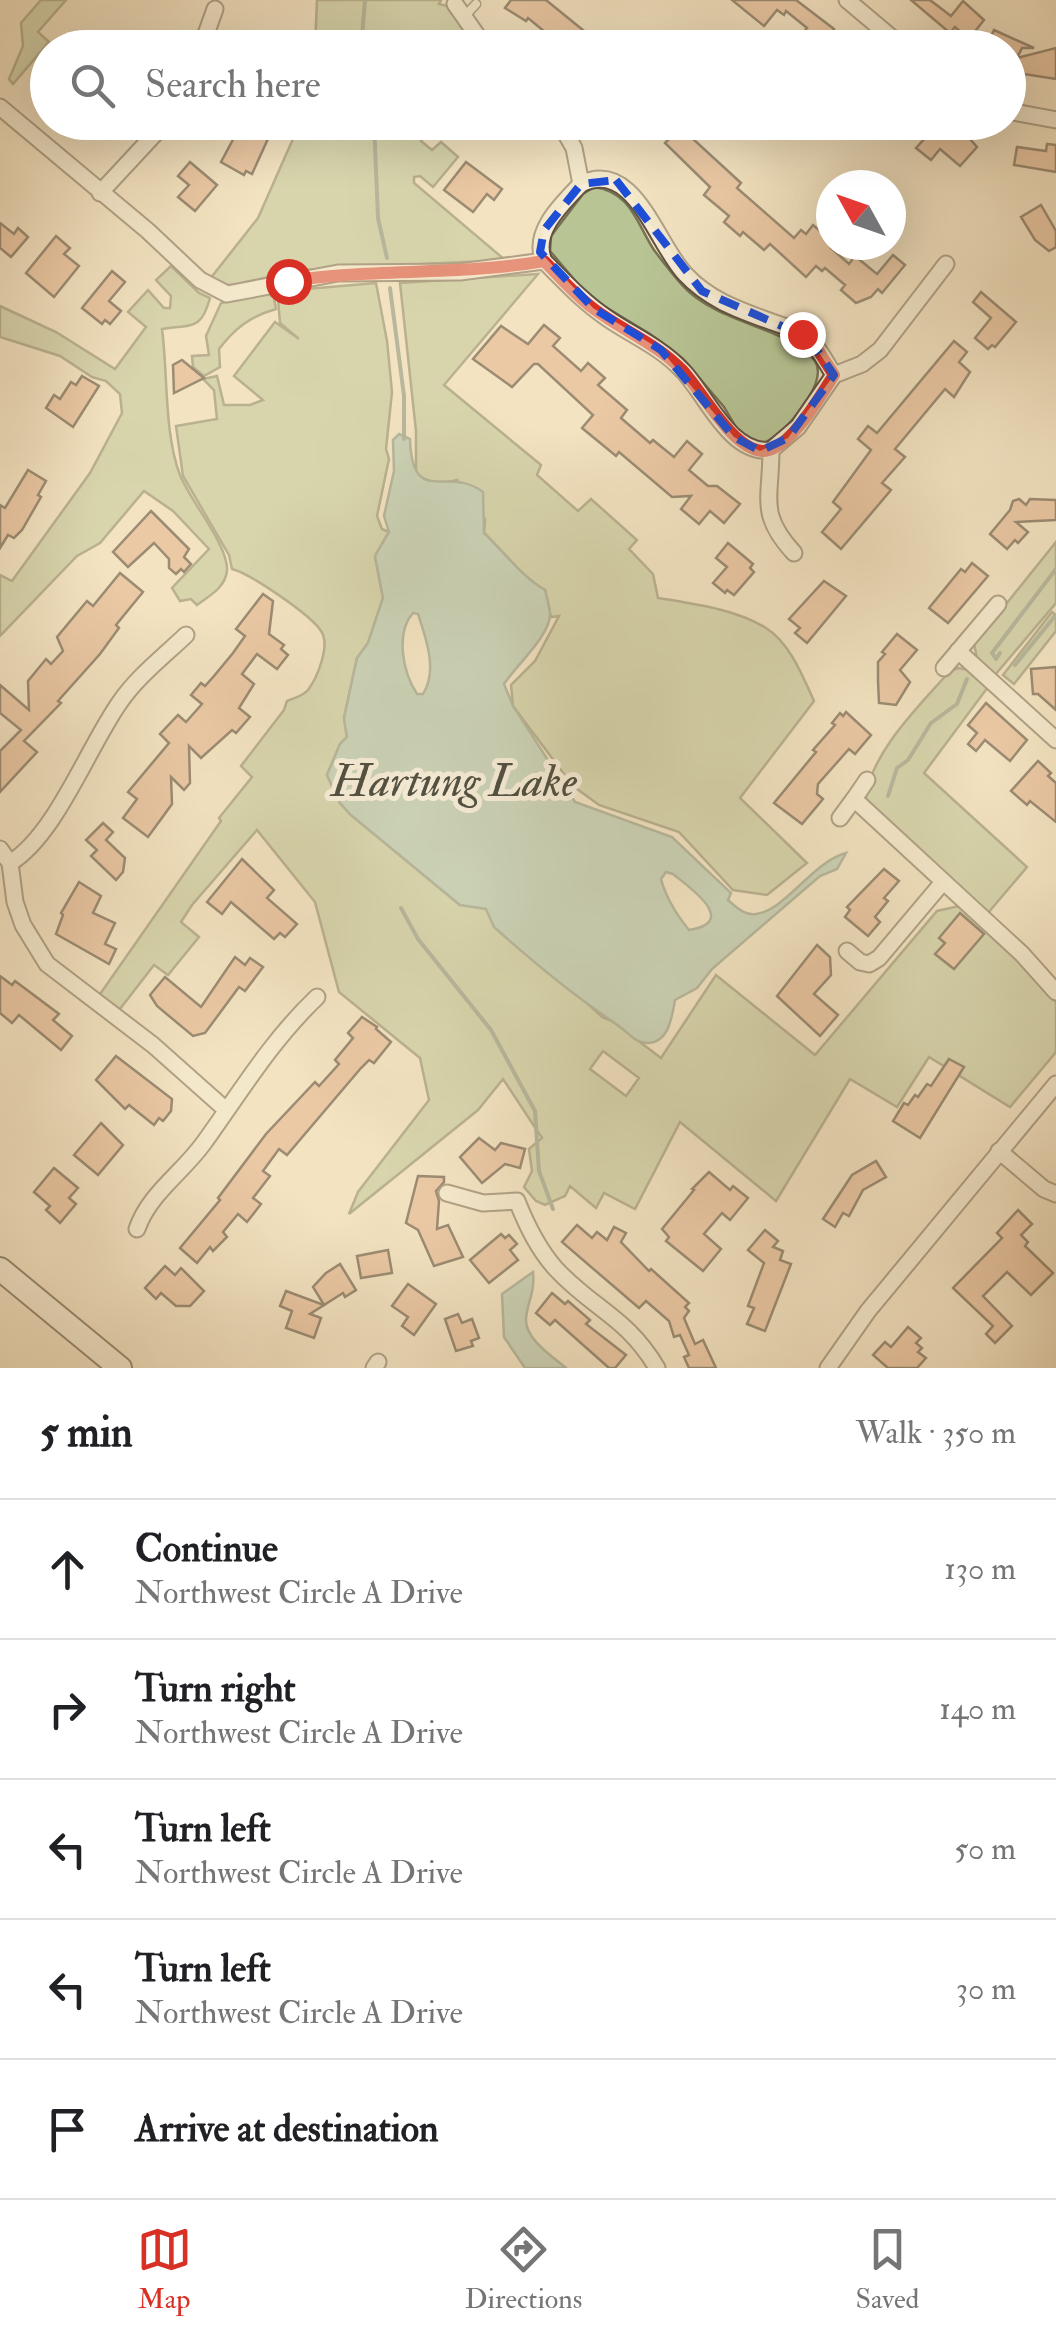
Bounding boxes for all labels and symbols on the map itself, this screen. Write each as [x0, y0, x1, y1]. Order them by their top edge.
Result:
north arrow [816, 170, 906, 260]
route start [266, 259, 312, 305]
route end [780, 312, 826, 358]
water label: Hartung Lake [329, 754, 578, 810]

